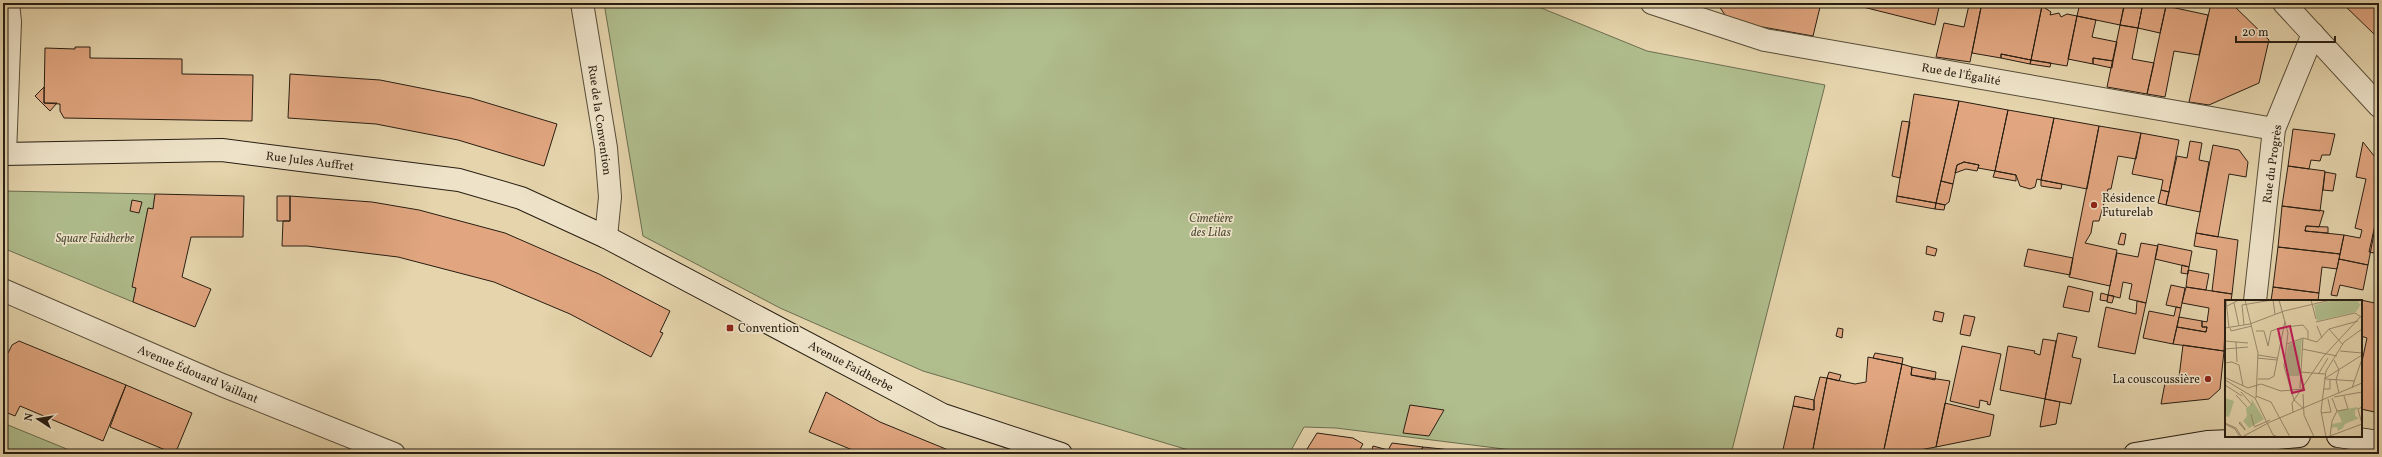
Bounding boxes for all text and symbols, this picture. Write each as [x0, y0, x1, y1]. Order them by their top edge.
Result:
scale bar [2236, 18, 2335, 44]
text: 20 m [2242, 25, 2269, 41]
street label: Rue de l'Égalité [1920, 59, 2002, 90]
street label: Rue de la Convention [583, 64, 615, 176]
street label: Rue du Progrès [2260, 124, 2286, 205]
street label: Rue Jules Auffret [265, 149, 355, 175]
place label: Résidence Futurelab [2102, 191, 2155, 221]
marker: Résidence Futurelab [2089, 200, 2099, 210]
park label: Cimetière des Lilas [1189, 211, 1234, 241]
park label: Square Faidherbe [56, 231, 135, 247]
inset map [2225, 300, 2362, 437]
place label: Convention [738, 321, 799, 337]
marker: Convention [725, 323, 735, 333]
street label: Avenue Faidherbe [805, 338, 896, 396]
street label: Avenue Édouard Vaillant [135, 341, 261, 408]
place label: La couscoussière [2112, 372, 2200, 388]
marker: La couscoussière [2203, 374, 2213, 384]
north arrow [18, 399, 58, 439]
text: N [22, 412, 38, 423]

